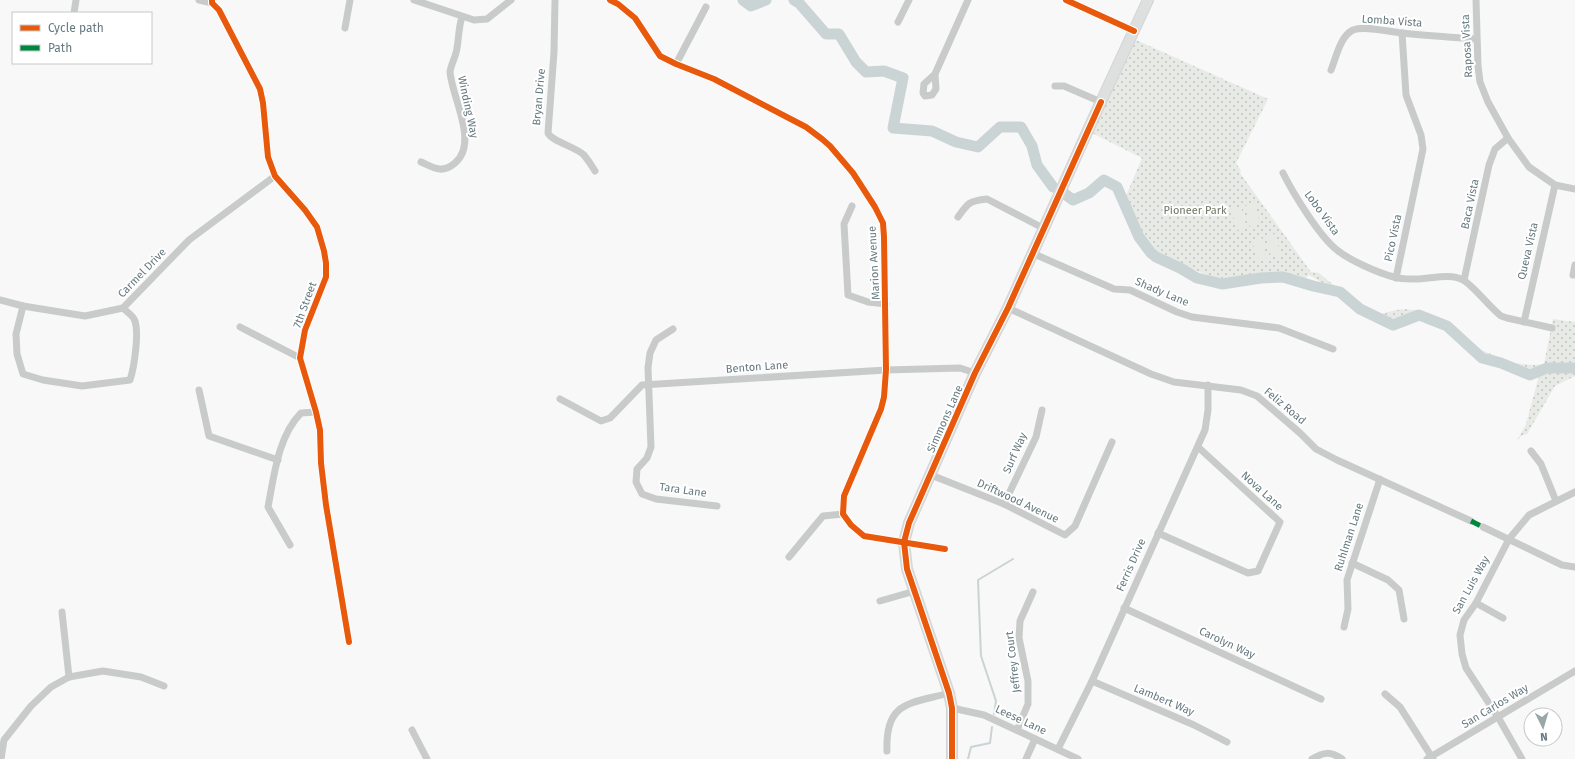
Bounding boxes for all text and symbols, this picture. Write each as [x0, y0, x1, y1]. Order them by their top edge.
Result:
legend [12, 12, 152, 64]
street label: Lomba Vista [1361, 12, 1423, 30]
street label: Raposa Vista [1459, 14, 1475, 78]
text: Cycle path [48, 21, 104, 35]
text: Path [48, 41, 72, 55]
street label: Bryan Drive [530, 68, 548, 126]
street label: Winding Way [455, 75, 481, 140]
street label: Baca Vista [1458, 178, 1482, 230]
street label: Lobo Vista [1302, 188, 1342, 238]
park label: Pioneer Park [1163, 204, 1227, 217]
street label: Pico Vista [1382, 213, 1404, 263]
street label: Queva Vista [1515, 221, 1541, 281]
street label: Marion Avenue [866, 226, 882, 300]
street label: Carmel Drive [115, 246, 169, 300]
street label: Shady Lane [1133, 275, 1191, 309]
street label: 7th Street [291, 280, 319, 330]
street label: Benton Lane [725, 358, 789, 376]
street label: Simmons Lane [924, 383, 966, 455]
street label: Feliz Road [1262, 385, 1308, 427]
street label: Surf Way [1000, 430, 1030, 475]
street label: Nova Lane [1238, 469, 1286, 513]
street label: Driftwood Avenue [975, 476, 1061, 526]
street label: Tara Lane [658, 480, 708, 500]
street label: Ruhlman Lane [1332, 501, 1366, 573]
street label: Ferris Drive [1114, 537, 1148, 593]
street label: San Luis Way [1450, 553, 1493, 616]
street label: Carolyn Way [1197, 624, 1258, 662]
street label: Jeffrey Court [1003, 630, 1023, 694]
street label: Lambert Way [1132, 681, 1197, 719]
street label: San Carlos Way [1459, 681, 1531, 731]
street label: Leese Lane [993, 702, 1049, 738]
north arrow [1523, 707, 1563, 747]
text: N [1540, 730, 1548, 743]

